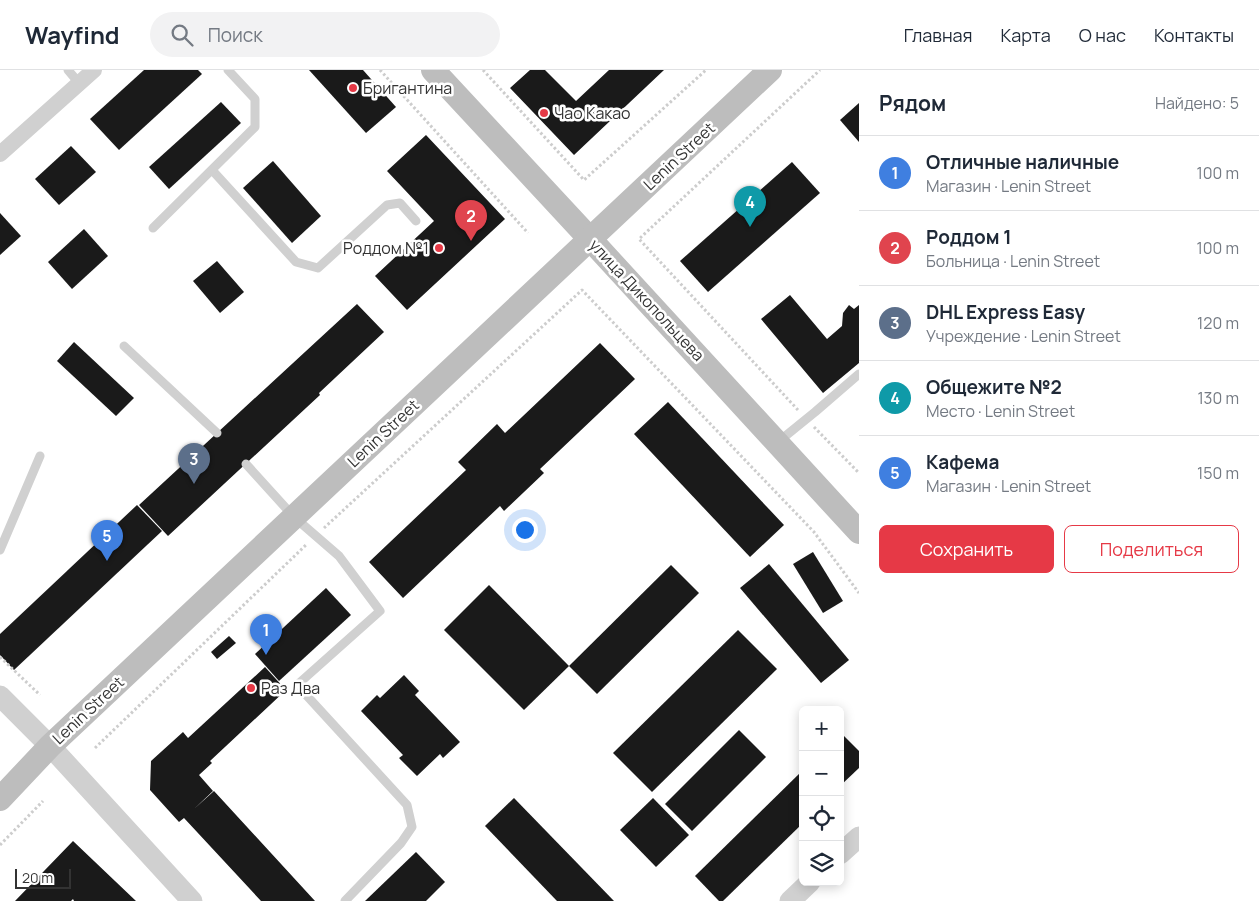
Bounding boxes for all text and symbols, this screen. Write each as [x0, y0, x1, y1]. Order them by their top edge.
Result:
search box [150, 12, 500, 57]
text: Wayfind [25, 18, 120, 51]
icon: search [168, 21, 196, 49]
text: Поиск [208, 22, 263, 48]
text: Главная [904, 23, 973, 47]
text: Карта [1001, 23, 1051, 47]
text: О нас [1079, 23, 1126, 47]
text: Контакты [1154, 23, 1234, 47]
place label: Бригантина [363, 77, 452, 99]
marker: Бригантина [347, 82, 359, 94]
text: Рядом [879, 89, 946, 117]
text: Найдено: 5 [1155, 92, 1239, 114]
place label: Чао Какао [554, 102, 631, 124]
marker: Чао Какао [538, 107, 550, 119]
street label: Lenin Street [639, 117, 719, 195]
text: Отличные наличные [926, 149, 1119, 175]
text: 1 [891, 162, 899, 184]
text: 100 m [1196, 162, 1239, 184]
text: Магазин · Lenin Street [926, 175, 1091, 197]
pin: 4 [734, 186, 766, 227]
pin: 2 [455, 200, 487, 241]
text: Роддом 1 [926, 224, 1012, 250]
street label: улица Дикопольцева [585, 234, 709, 366]
place label: Роддом №1 [343, 237, 429, 259]
text: 2 [890, 237, 900, 259]
text: 100 m [1196, 237, 1239, 259]
marker: Роддом №1 [433, 242, 445, 254]
text: Больница · Lenin Street [926, 250, 1100, 272]
text: DHL Express Easy [926, 299, 1085, 325]
text: 3 [890, 312, 900, 334]
text: 120 m [1197, 312, 1239, 334]
text: Учреждение · Lenin Street [926, 325, 1121, 347]
text: Общежите №2 [926, 374, 1062, 400]
text: 4 [890, 387, 900, 409]
text: 130 m [1197, 387, 1239, 409]
street label: Lenin Street [343, 394, 423, 472]
text: Место · Lenin Street [926, 400, 1075, 422]
pin: 3 [178, 443, 210, 484]
text: Кафема [926, 449, 999, 475]
text: 5 [890, 462, 900, 484]
text: 150 m [1197, 462, 1239, 484]
text: Магазин · Lenin Street [926, 475, 1091, 497]
your location [512, 517, 538, 543]
pin: 5 [91, 520, 123, 561]
button: Сохранить [879, 525, 1054, 573]
button: Поделиться [1064, 525, 1239, 573]
pin: 1 [250, 614, 282, 655]
street label: Lenin Street [48, 671, 128, 749]
place label: Раз Два [261, 677, 320, 699]
marker: Раз Два [245, 682, 257, 694]
map controls [799, 706, 844, 886]
button: + [799, 706, 844, 751]
button: − [799, 751, 844, 796]
button: locate [799, 796, 844, 841]
button: layers [799, 841, 844, 886]
scale bar [15, 866, 71, 889]
text: 20 m [22, 868, 53, 887]

